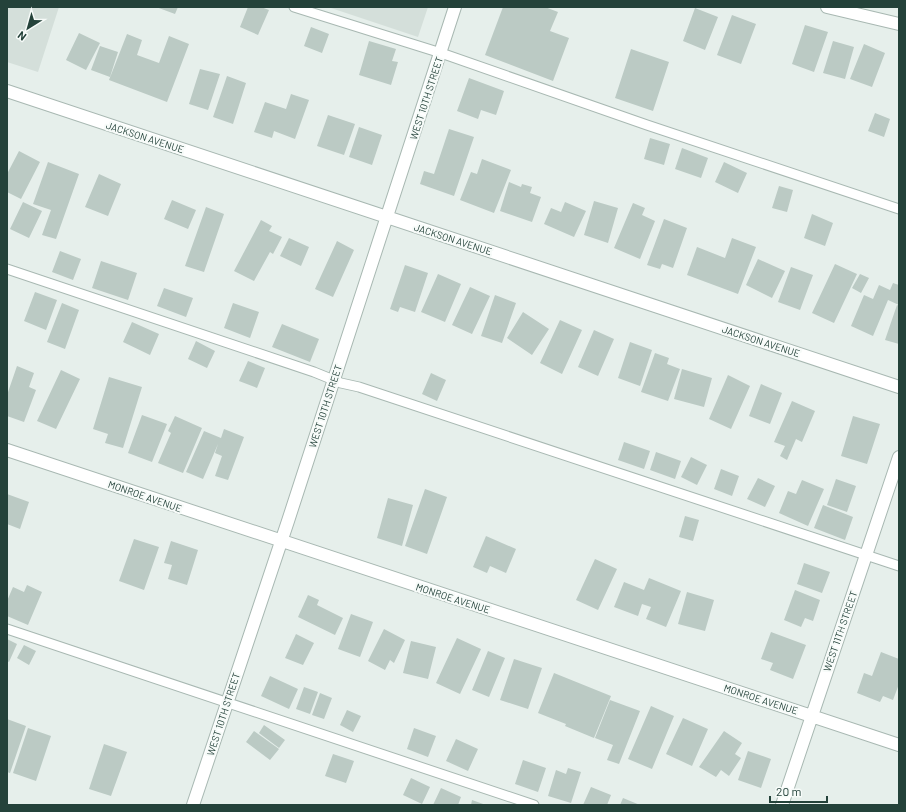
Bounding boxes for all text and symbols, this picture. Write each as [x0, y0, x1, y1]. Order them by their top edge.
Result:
north arrow [8, 8, 48, 48]
text: N [15, 29, 29, 44]
street label: WEST 10TH STREET [407, 55, 445, 141]
street label: JACKSON AVENUE [105, 119, 185, 155]
street label: JACKSON AVENUE [413, 221, 493, 257]
street label: JACKSON AVENUE [721, 323, 801, 359]
street label: WEST 10TH STREET [306, 363, 344, 449]
street label: MONROE AVENUE [107, 478, 183, 514]
street label: MONROE AVENUE [414, 580, 492, 616]
street label: WEST 11TH STREET [821, 589, 860, 673]
street label: WEST 10TH STREET [204, 671, 242, 757]
street label: MONROE AVENUE [722, 681, 800, 717]
scale bar [770, 778, 827, 804]
text: 20 m [776, 784, 802, 798]

